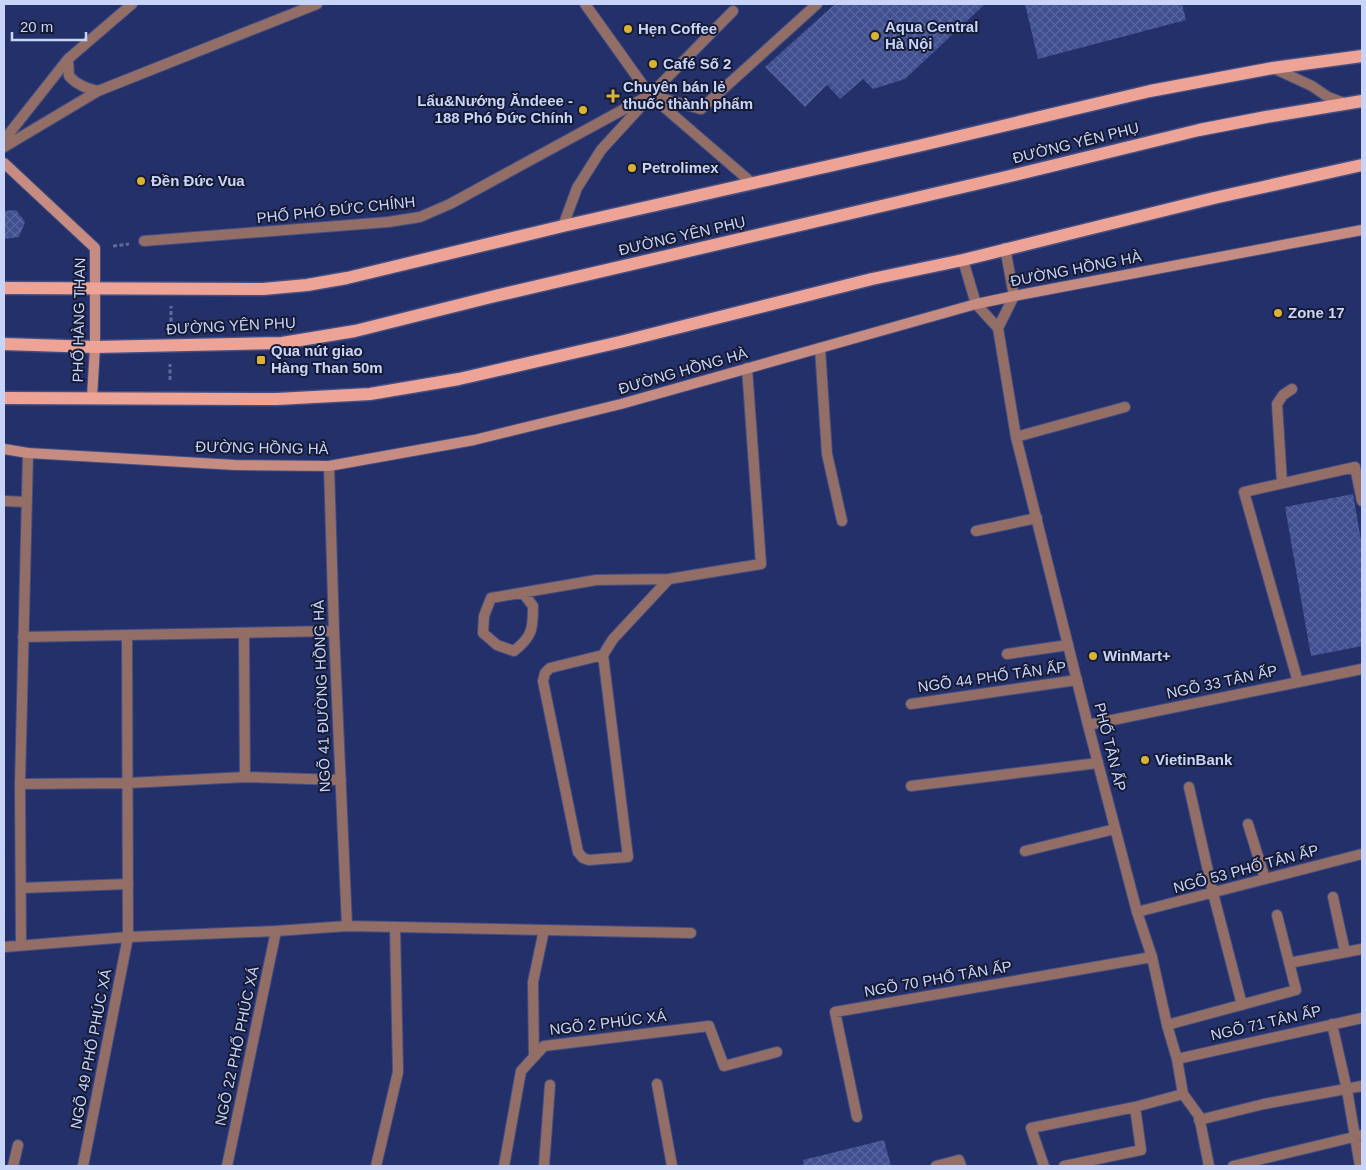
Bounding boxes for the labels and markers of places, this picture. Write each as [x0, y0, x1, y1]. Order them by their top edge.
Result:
place label: Aqua Central Hà Nội [885, 18, 978, 52]
place label: Hẹn Coffee [638, 20, 717, 37]
marker: Hẹn Coffee [622, 23, 634, 35]
marker: Aqua Central Hà Nội [869, 30, 881, 42]
place label: Café Số 2 [663, 55, 731, 72]
marker: Café Số 2 [647, 58, 659, 70]
place label: Chuyên bán lẻ thuốc thành phẩm [623, 78, 753, 112]
marker: Chuyên bán lẻ thuốc thành phẩm [607, 90, 619, 102]
place label: Lẩu&Nướng Ăndeee - 188 Phó Đức Chính [417, 92, 573, 126]
marker: Lẩu&Nướng Ăndeee - 188 Phó Đức Chính [577, 104, 589, 116]
place label: Petrolimex [642, 159, 719, 176]
marker: Petrolimex [626, 162, 638, 174]
place label: Đền Đức Vua [151, 172, 245, 189]
marker: Đền Đức Vua [135, 175, 147, 187]
place label: Zone 17 [1288, 304, 1345, 321]
marker: Zone 17 [1272, 307, 1284, 319]
place label: Qua nút giao Hàng Than 50m [271, 342, 383, 376]
marker: Qua nút giao Hàng Than 50m [255, 354, 267, 366]
place label: WinMart+ [1103, 647, 1171, 664]
marker: WinMart+ [1087, 650, 1099, 662]
place label: VietinBank [1155, 751, 1233, 768]
marker: VietinBank [1139, 754, 1151, 766]

